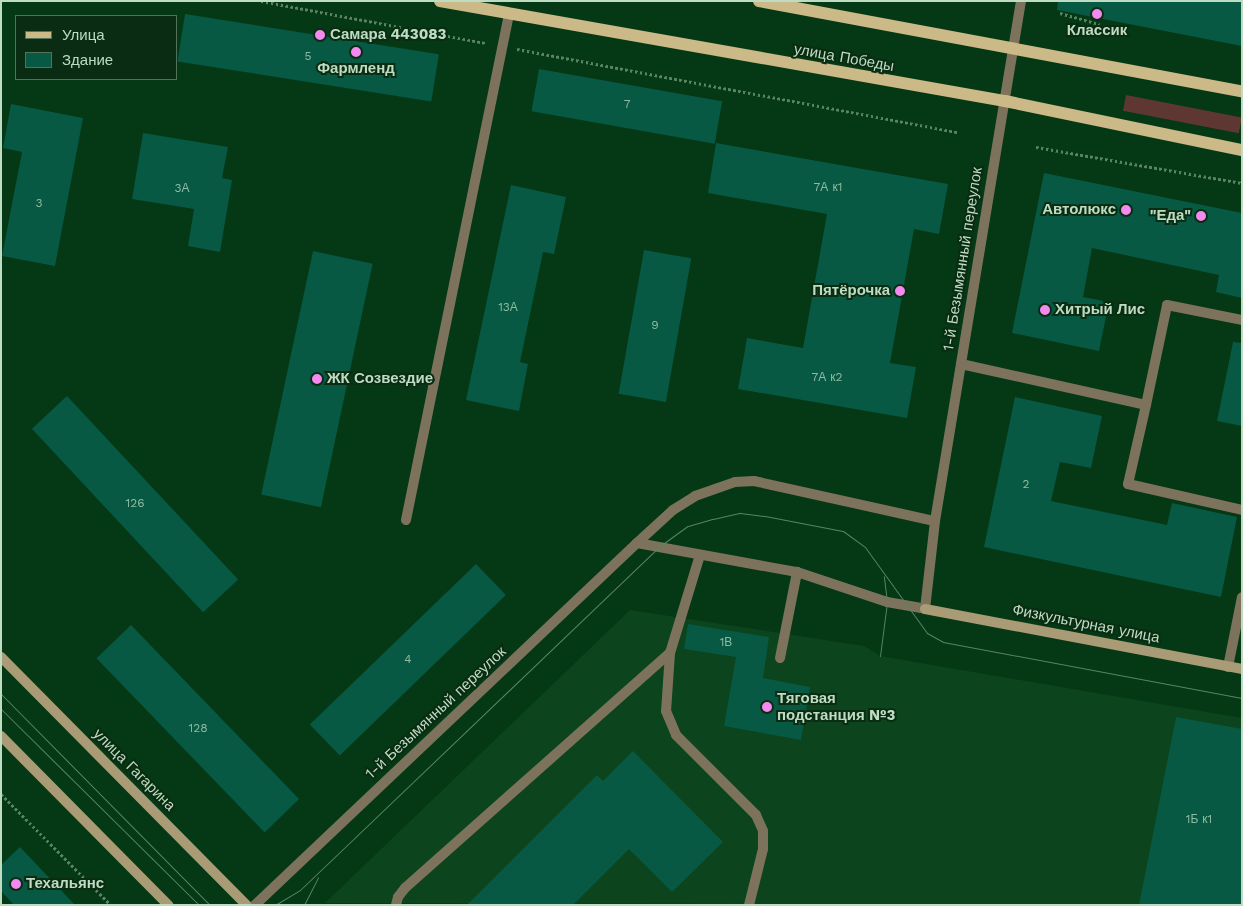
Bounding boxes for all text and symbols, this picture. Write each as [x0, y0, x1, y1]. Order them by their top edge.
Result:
marker: Классик [1091, 8, 1103, 20]
legend [15, 15, 178, 80]
place label: Классик [1067, 22, 1127, 40]
text: Улица [62, 26, 105, 44]
place label: Самара 443083 [330, 26, 447, 44]
marker: Самара 443083 [314, 29, 326, 41]
street label: улица Победы [792, 40, 896, 76]
marker: Фармленд [350, 46, 362, 58]
house number: 5 [305, 50, 311, 64]
text: Здание [62, 51, 113, 69]
place label: Фармленд [317, 60, 395, 78]
house number: 7 [624, 98, 630, 112]
street label: 1-й Безымянный переулок [940, 166, 986, 352]
house number: 7А к1 [814, 181, 842, 195]
house number: 3А [175, 182, 189, 196]
house number: 3 [36, 197, 42, 211]
place label: Автолюкс [1042, 201, 1116, 219]
marker: Автолюкс [1120, 204, 1132, 216]
place label: "Еда" [1150, 207, 1191, 225]
marker: "Еда" [1195, 210, 1207, 222]
place label: Пятёрочка [812, 282, 890, 300]
marker: Пятёрочка [894, 285, 906, 297]
house number: 13А [498, 301, 518, 315]
place label: Хитрый Лис [1055, 301, 1145, 319]
marker: Хитрый Лис [1039, 304, 1051, 316]
house number: 9 [651, 319, 659, 333]
place label: ЖК Созвездие [327, 370, 433, 388]
house number: 7А к2 [811, 371, 843, 385]
marker: ЖК Созвездие [311, 373, 323, 385]
house number: 2 [1023, 478, 1029, 492]
house number: 126 [126, 497, 144, 511]
street label: Физкультурная улица [1011, 601, 1161, 647]
house number: 1В [720, 636, 732, 650]
street label: 1-й Безымянный переулок [362, 643, 510, 783]
house number: 4 [404, 653, 412, 667]
place label: Тяговая подстанция №3 [777, 689, 895, 724]
marker: Тяговая подстанция №3 [761, 701, 773, 713]
house number: 128 [188, 722, 208, 736]
street label: улица Гагарина [89, 725, 179, 815]
house number: 1Б к1 [1186, 813, 1212, 827]
place label: Техальянс [26, 875, 104, 893]
marker: Техальянс [10, 878, 22, 890]

